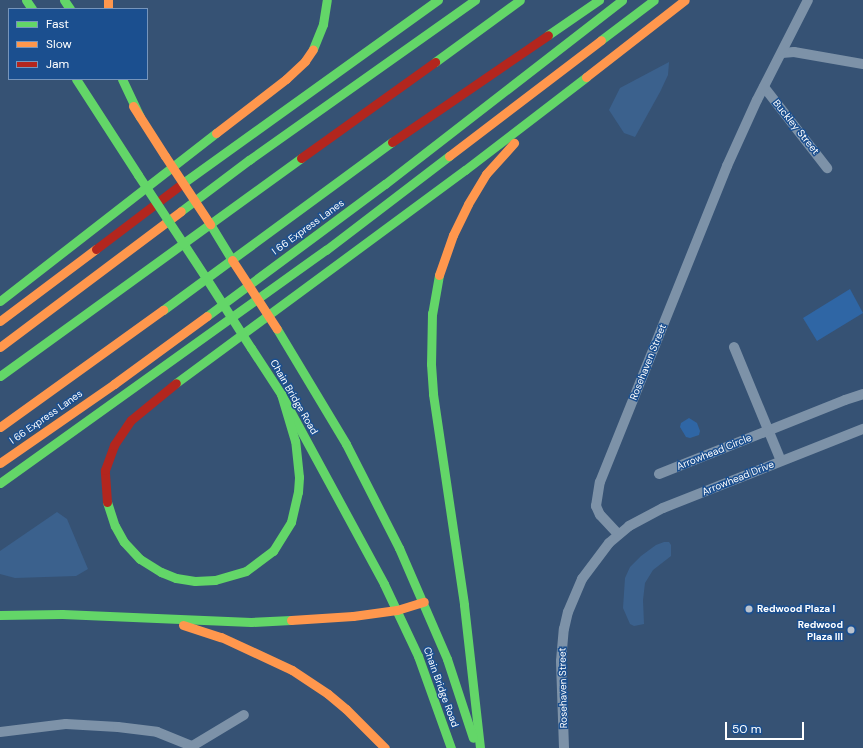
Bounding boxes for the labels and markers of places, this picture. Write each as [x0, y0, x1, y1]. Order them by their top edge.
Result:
place label: Redwood Plaza I [757, 603, 835, 615]
marker: Redwood Plaza I [744, 604, 754, 614]
place label: Redwood Plaza III [798, 618, 843, 642]
marker: Redwood Plaza III [846, 625, 856, 635]

